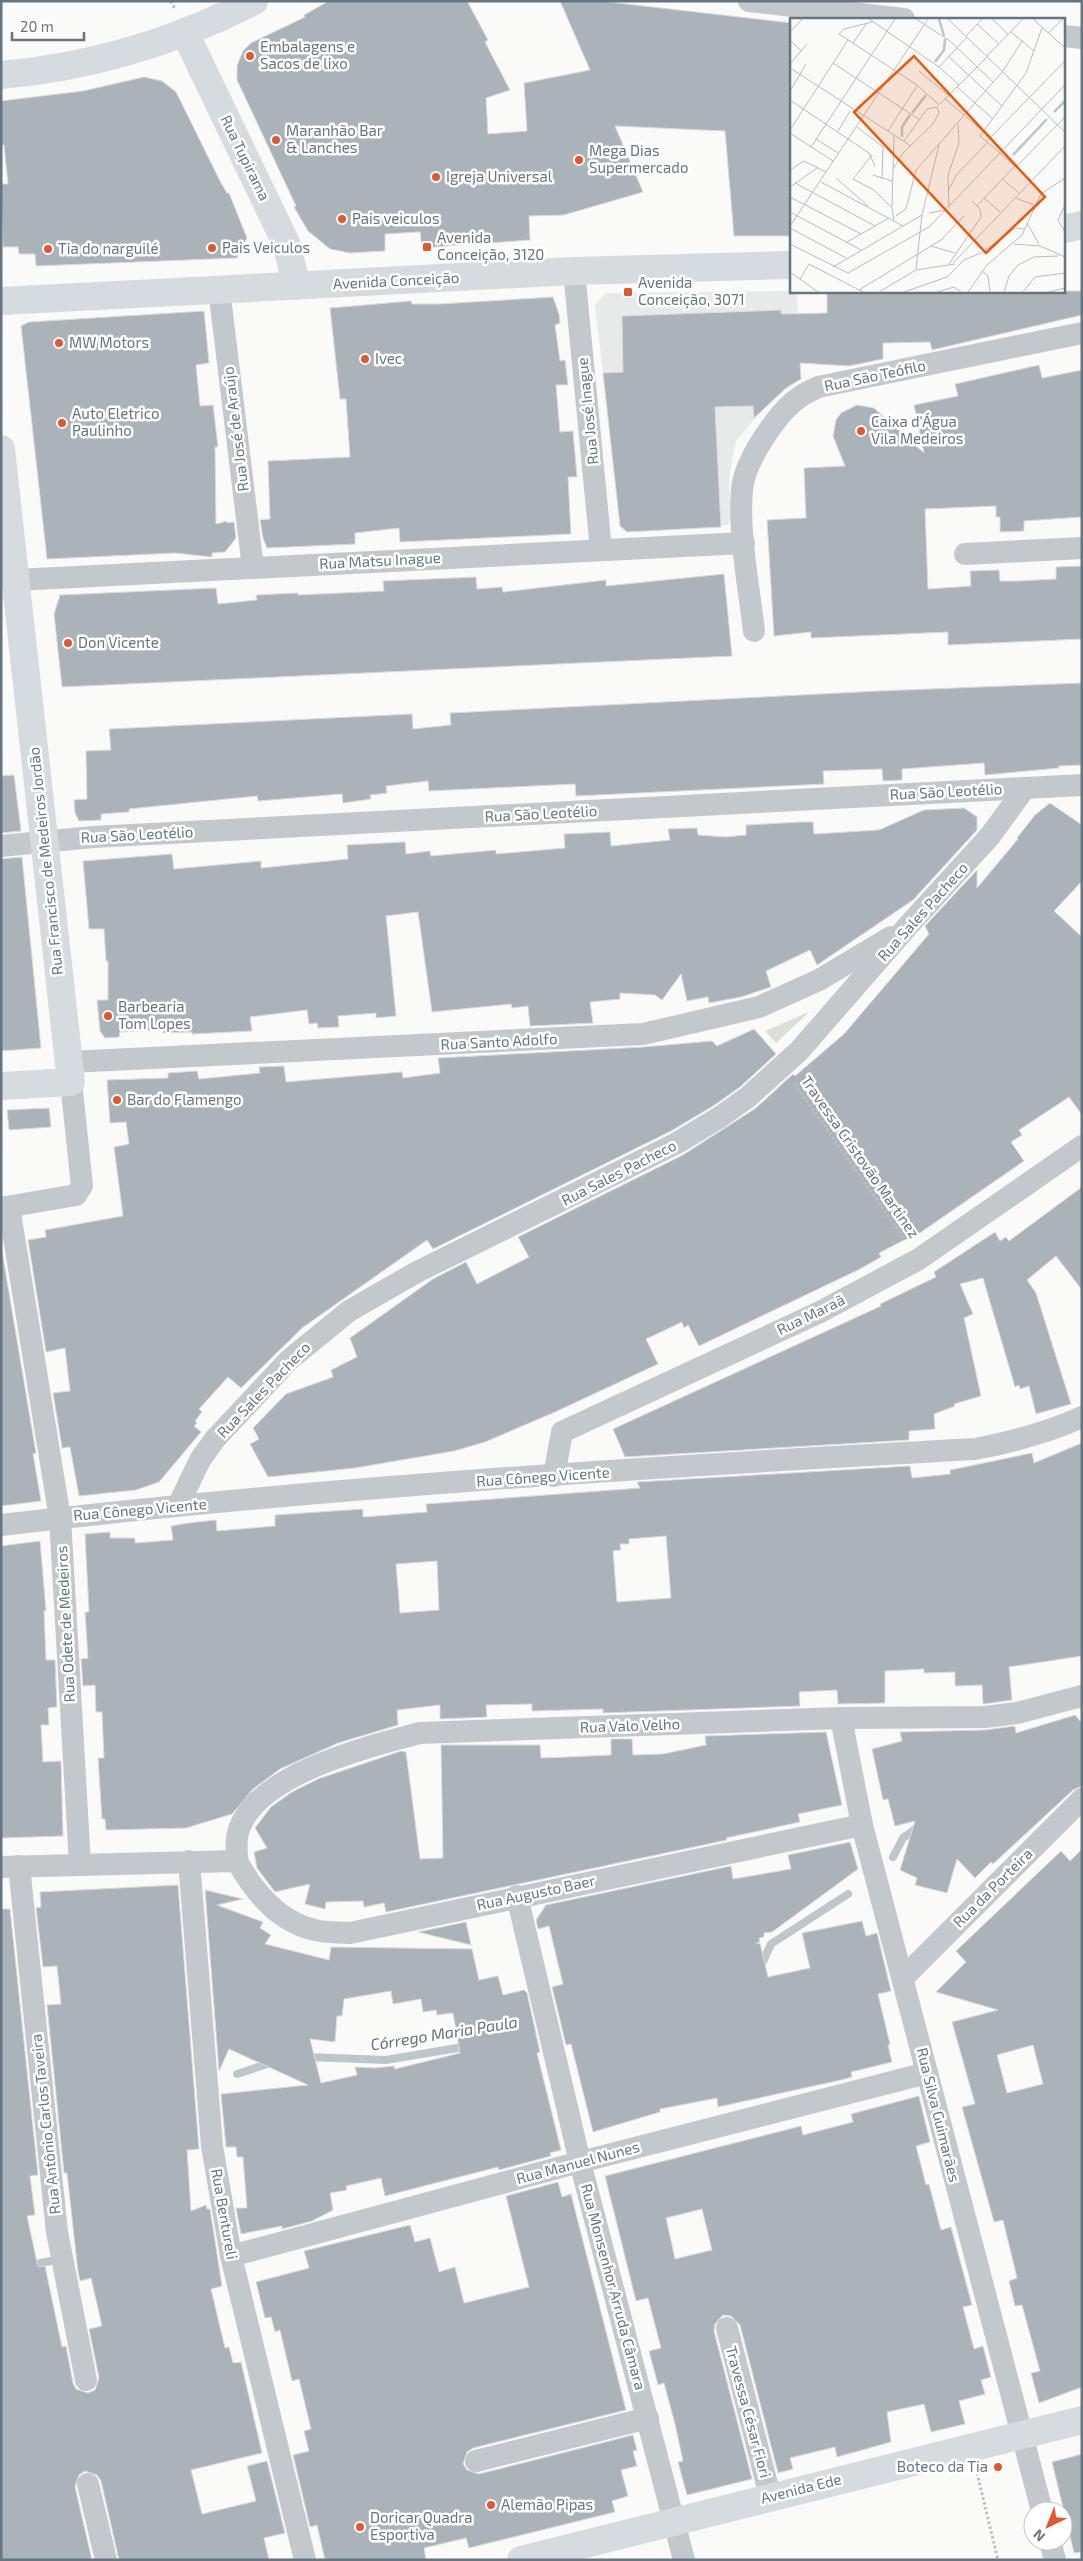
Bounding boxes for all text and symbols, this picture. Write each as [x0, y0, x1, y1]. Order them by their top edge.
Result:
scale bar [12, 10, 85, 42]
text: 20 m [20, 17, 54, 35]
inset map [790, 18, 1066, 292]
place label: Embalagens e Sacos de lixo [260, 37, 355, 72]
marker: Embalagens e Sacos de lixo [244, 50, 256, 62]
street label: Rua Tupirama [217, 112, 274, 203]
place label: Maranhão Bar & Lanches [286, 121, 383, 156]
marker: Maranhão Bar & Lanches [270, 134, 282, 146]
place label: Mega Dias Supermercado [589, 141, 688, 176]
marker: Mega Dias Supermercado [573, 154, 585, 166]
place label: Igreja Universal [446, 167, 553, 186]
marker: Igreja Universal [430, 171, 442, 183]
place label: Pais veiculos [352, 209, 440, 227]
marker: Pais veiculos [336, 213, 348, 225]
place label: Avenida Conceição, 3120 [437, 228, 544, 264]
place label: Pais Veiculos [222, 238, 310, 256]
place label: Tia do narguilé [58, 239, 159, 257]
marker: Avenida Conceição, 3120 [421, 241, 433, 253]
marker: Pais Veiculos [206, 242, 218, 254]
marker: Tia do narguilé [42, 243, 54, 255]
street label: Avenida Conceição [332, 268, 460, 293]
place label: Avenida Conceição, 3071 [638, 273, 745, 309]
marker: Avenida Conceição, 3071 [622, 286, 634, 298]
place label: MW Motors [69, 333, 149, 351]
marker: MW Motors [53, 337, 65, 349]
place label: Ivec [375, 349, 402, 367]
marker: Ivec [359, 353, 371, 365]
street label: Rua São Teófilo [822, 355, 927, 395]
street label: Rua José Inague [572, 357, 602, 466]
street label: Rua José de Araújo [218, 365, 253, 493]
place label: Auto Eletrico Paulinho [72, 404, 160, 439]
place label: Caixa d'Água Vila Medeiros [871, 412, 963, 447]
marker: Auto Eletrico Paulinho [56, 417, 68, 429]
marker: Caixa d'Água Vila Medeiros [855, 425, 867, 437]
street label: Rua Matsu Inague [319, 548, 441, 572]
place label: Don Vicente [78, 633, 159, 651]
marker: Don Vicente [62, 637, 74, 649]
street label: Rua Francisco de Medeiros Jordão [24, 746, 66, 976]
street label: Rua São Leotélio [889, 779, 1003, 803]
street label: Rua São Leotélio [484, 801, 598, 825]
street label: Rua São Leotélio [80, 822, 194, 846]
street label: Rua Sales Pacheco [873, 858, 971, 964]
place label: Barbearia Tom Lopes [118, 997, 191, 1032]
marker: Barbearia Tom Lopes [102, 1010, 114, 1022]
street label: Rua Santo Adolfo [440, 1029, 558, 1053]
street label: Travessa Cristovão Martinez [798, 1072, 924, 1241]
place label: Bar do Flamengo [127, 1090, 242, 1108]
marker: Bar do Flamengo [111, 1094, 123, 1106]
street label: Rua Sales Pacheco [558, 1135, 679, 1209]
street label: Rua Maraã [774, 1290, 847, 1338]
street label: Rua Sales Pacheco [213, 1338, 314, 1441]
street label: Rua Cônego Vicente [476, 1462, 610, 1490]
street label: Rua Cônego Vicente [73, 1494, 207, 1524]
street label: Rua Odete de Medeiros [52, 1545, 78, 1703]
street label: Rua Valo Velho [580, 1714, 680, 1736]
street label: Rua da Porteira [949, 1844, 1036, 1931]
street label: Rua Augusto Baer [475, 1871, 597, 1913]
water label: Córrego Maria Paula [369, 2011, 519, 2054]
street label: Rua Antônio Carlos Taveira [27, 2033, 63, 2215]
street label: Rua Silva Guimarães [914, 2046, 964, 2184]
street label: Rua Manuel Nunes [514, 2137, 641, 2187]
street label: Rua Bentureli [208, 2167, 242, 2261]
street label: Rua Monsenhor Arruda Câmara [578, 2182, 650, 2392]
street label: Travessa César Fiori [723, 2344, 775, 2480]
place label: Boteco da Tia [897, 2457, 988, 2475]
marker: Boteco da Tia [992, 2461, 1004, 2473]
street label: Avenida Ede [759, 2469, 843, 2507]
place label: Alemão Pipas [501, 2495, 593, 2513]
marker: Alemão Pipas [485, 2499, 497, 2511]
north arrow [1023, 2501, 1073, 2551]
place label: Doricar Quadra Esportiva [370, 2508, 473, 2543]
marker: Doricar Quadra Esportiva [354, 2521, 366, 2533]
text: N [1029, 2526, 1048, 2546]

